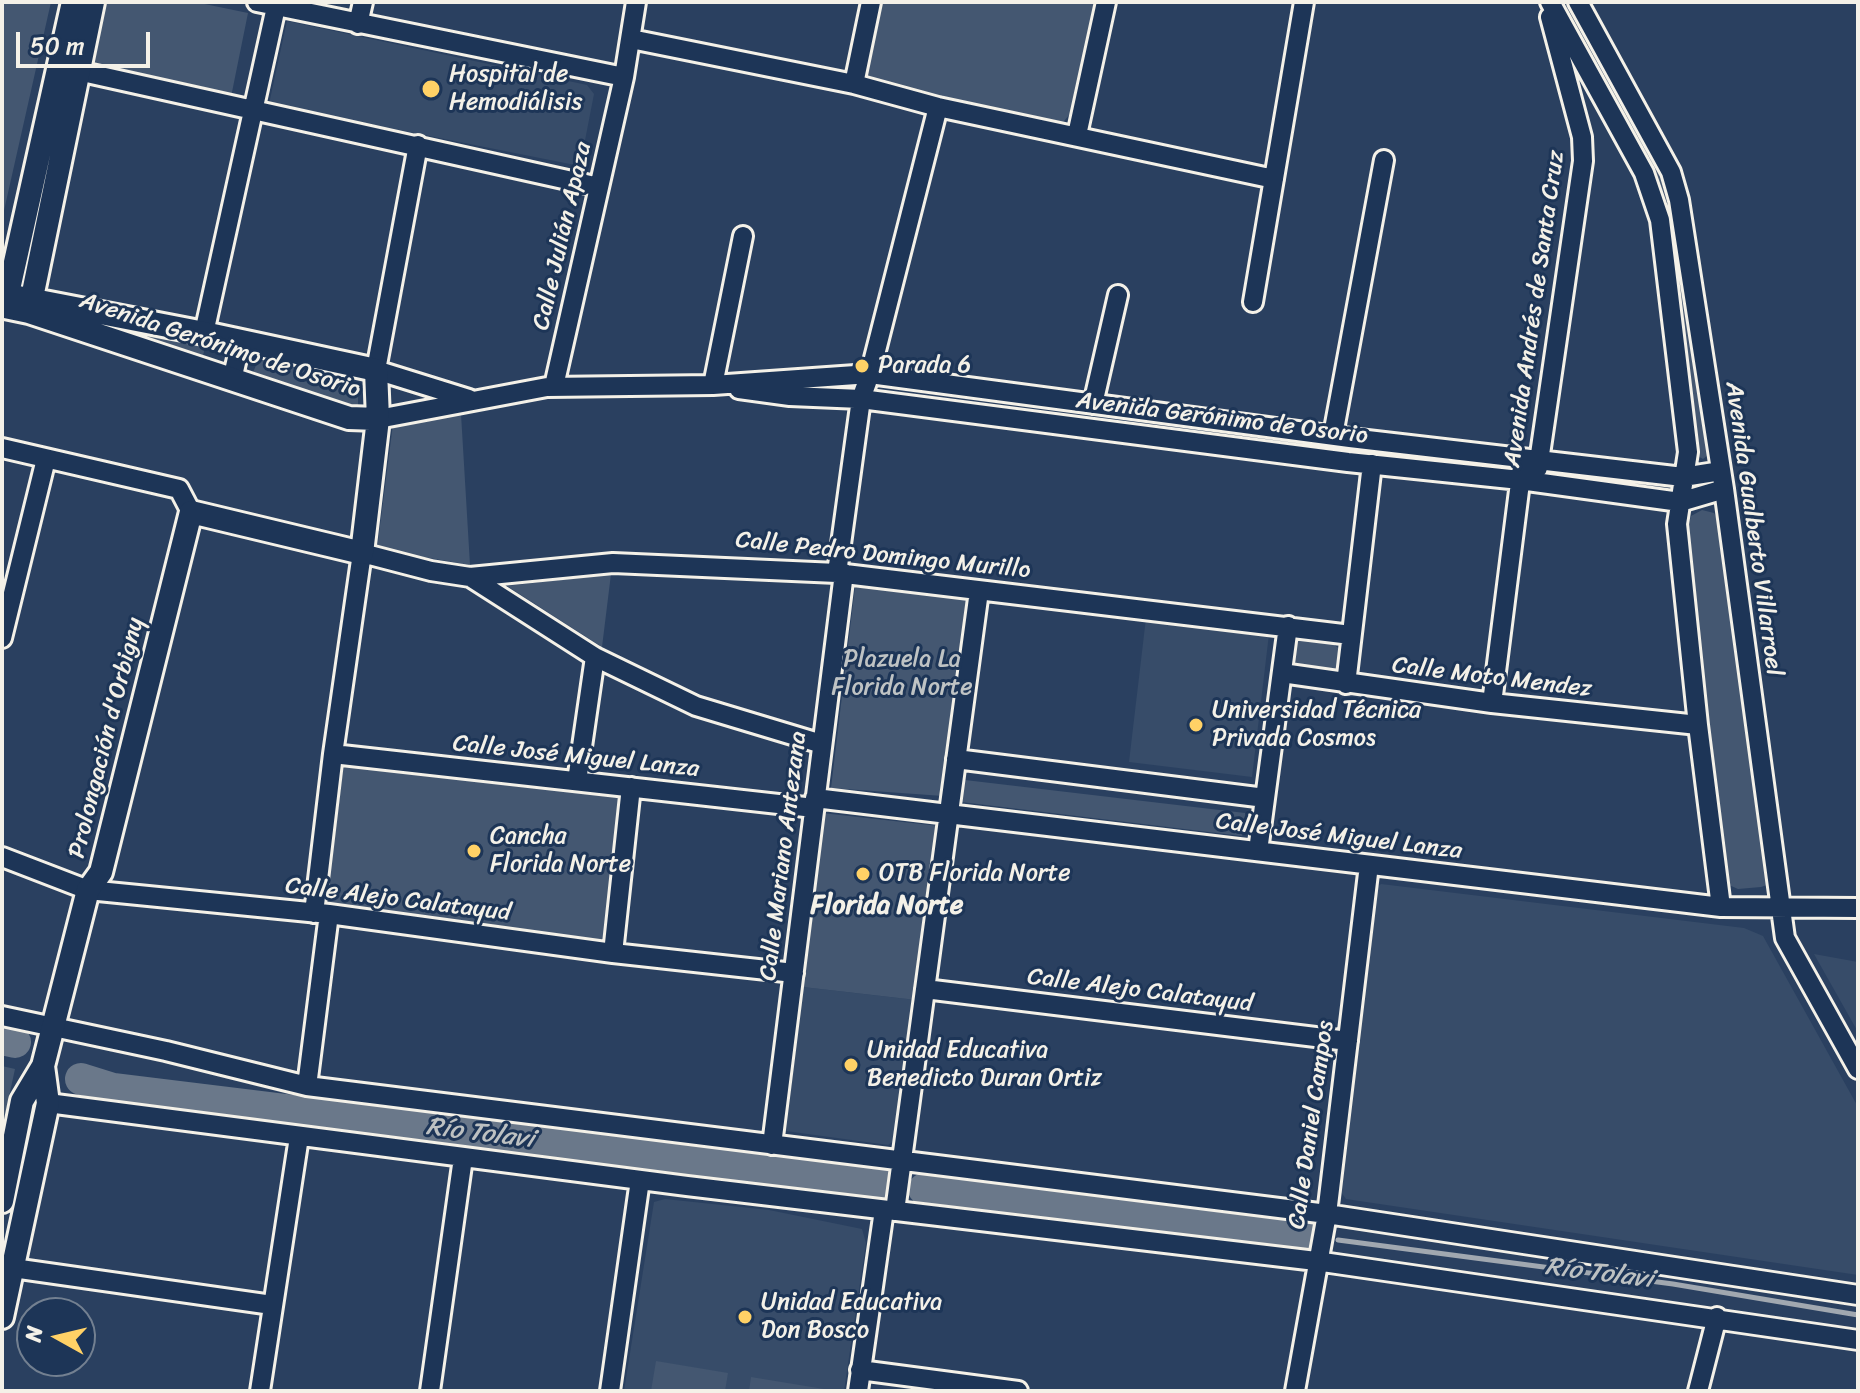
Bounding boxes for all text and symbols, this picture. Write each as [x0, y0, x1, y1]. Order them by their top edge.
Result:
scale bar [20, 16, 154, 66]
text: 50 m [30, 25, 85, 67]
place label: Hospital de Hemodiálisis [449, 61, 582, 117]
marker: Hospital de Hemodiálisis [420, 78, 442, 100]
street label: Calle Julián Apaza [527, 139, 599, 333]
street label: Avenida Andrés de Santa Cruz [1498, 149, 1572, 469]
street label: Avenida Gerónimo de Osorio [76, 287, 364, 405]
place label: Parada 6 [878, 352, 971, 380]
marker: Parada 6 [853, 357, 871, 375]
street label: Avenida Gualberto Villarroel [1718, 380, 1788, 678]
street label: Avenida Gerónimo de Osorio [1075, 387, 1369, 451]
street label: Calle Pedro Domingo Murillo [734, 526, 1032, 586]
street label: Prolongación d'Orbigny [63, 615, 151, 861]
park label: Plazuela La Florida Norte [832, 646, 972, 702]
street label: Calle Moto Mendez [1390, 651, 1594, 705]
place label: Universidad Técnica Privada Cosmos [1212, 697, 1421, 753]
marker: Universidad Técnica Privada Cosmos [1187, 716, 1205, 734]
street label: Calle José Miguel Lanza [451, 730, 701, 784]
street label: Calle Mariano Antezana [754, 730, 814, 982]
street label: Calle José Miguel Lanza [1214, 808, 1464, 866]
place label: Cancha Florida Norte [490, 823, 631, 879]
marker: Cancha Florida Norte [465, 842, 483, 860]
place label: OTB Florida Norte [879, 860, 1071, 888]
marker: OTB Florida Norte [854, 865, 872, 883]
street label: Calle Alejo Calatayud [284, 872, 512, 928]
district label: Florida Norte [811, 890, 963, 922]
street label: Calle Alejo Calatayud [1026, 963, 1254, 1019]
street label: Calle Daniel Campos [1283, 1019, 1341, 1231]
place label: Unidad Educativa Benedicto Duran Ortiz [867, 1037, 1102, 1093]
marker: Unidad Educativa Benedicto Duran Ortiz [842, 1056, 860, 1074]
water label: Río Tolavi [425, 1112, 535, 1156]
water label: Río Tolavi [1544, 1252, 1654, 1296]
place label: Unidad Educativa Don Bosco [761, 1289, 942, 1345]
north arrow [16, 1297, 96, 1377]
marker: Unidad Educativa Don Bosco [736, 1308, 754, 1326]
text: N [13, 1324, 54, 1344]

